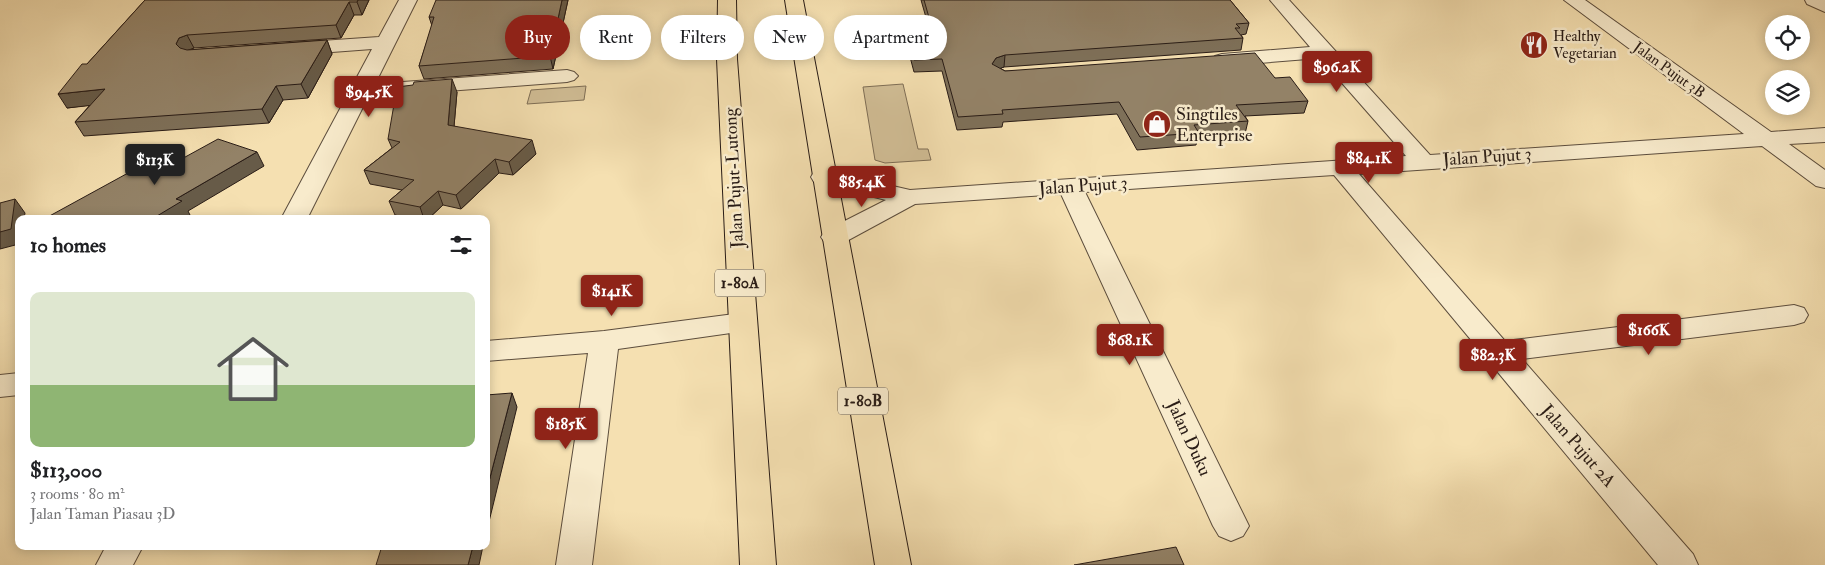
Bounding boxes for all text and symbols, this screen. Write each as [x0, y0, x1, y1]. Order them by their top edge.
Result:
chip: Buy [505, 15, 570, 60]
chip: Rent [580, 15, 651, 60]
chip: Filters [661, 15, 744, 60]
chip: New [754, 15, 824, 60]
chip: Apartment [834, 15, 947, 60]
map controls [1765, 15, 1810, 115]
button: locate [1765, 15, 1810, 60]
place label: Healthy Vegetarian [1553, 27, 1617, 63]
restaurant icon: Healthy Vegetarian [1519, 30, 1549, 60]
street label: Jalan Pujut 3B [1628, 37, 1709, 103]
pin: $96.2K [1296, 51, 1378, 93]
text: $96.2K [1313, 57, 1361, 77]
button: layers [1765, 70, 1810, 115]
pin: $94.5K [328, 76, 410, 118]
text: $94.5K [345, 82, 393, 102]
place label: Singtiles Enterprise [1176, 103, 1253, 147]
street label: Jalan Pujut-Lutong [719, 106, 749, 250]
shop icon: Singtiles Enterprise [1142, 109, 1172, 139]
pin: $84.1K [1328, 142, 1410, 184]
street label: Jalan Pujut 3 [1441, 142, 1532, 172]
pin: $113K [120, 144, 190, 186]
text: $84.1K [1346, 148, 1392, 168]
text: $113K [136, 150, 174, 170]
pin: $85.4K [821, 166, 903, 208]
street label: Jalan Pujut 3 [1037, 171, 1128, 201]
text: $85.4K [839, 172, 885, 192]
icon: filters [447, 231, 475, 259]
text: 10 homes [30, 232, 106, 259]
road number: 1-80A [715, 270, 765, 296]
pin: $141K [577, 274, 647, 317]
text: $141K [592, 281, 632, 301]
pin: $166K [1614, 314, 1684, 356]
text: $166K [1628, 320, 1670, 340]
icon: home [208, 324, 298, 414]
pin: $68.1K [1089, 324, 1171, 366]
text: $68.1K [1108, 330, 1152, 350]
pin: $82.3K [1452, 338, 1534, 381]
text: $82.3K [1470, 345, 1516, 365]
road number: 1-80B [838, 388, 888, 414]
street label: Jalan Duku [1161, 395, 1217, 480]
street label: Jalan Pujut 2A [1535, 399, 1621, 493]
pin: $185K [531, 408, 601, 450]
text: $185K [546, 414, 586, 434]
text: $113,000 [30, 457, 102, 484]
text: 3 rooms · 80 m² [30, 484, 125, 504]
text: Jalan Taman Piasau 3D [30, 504, 175, 524]

